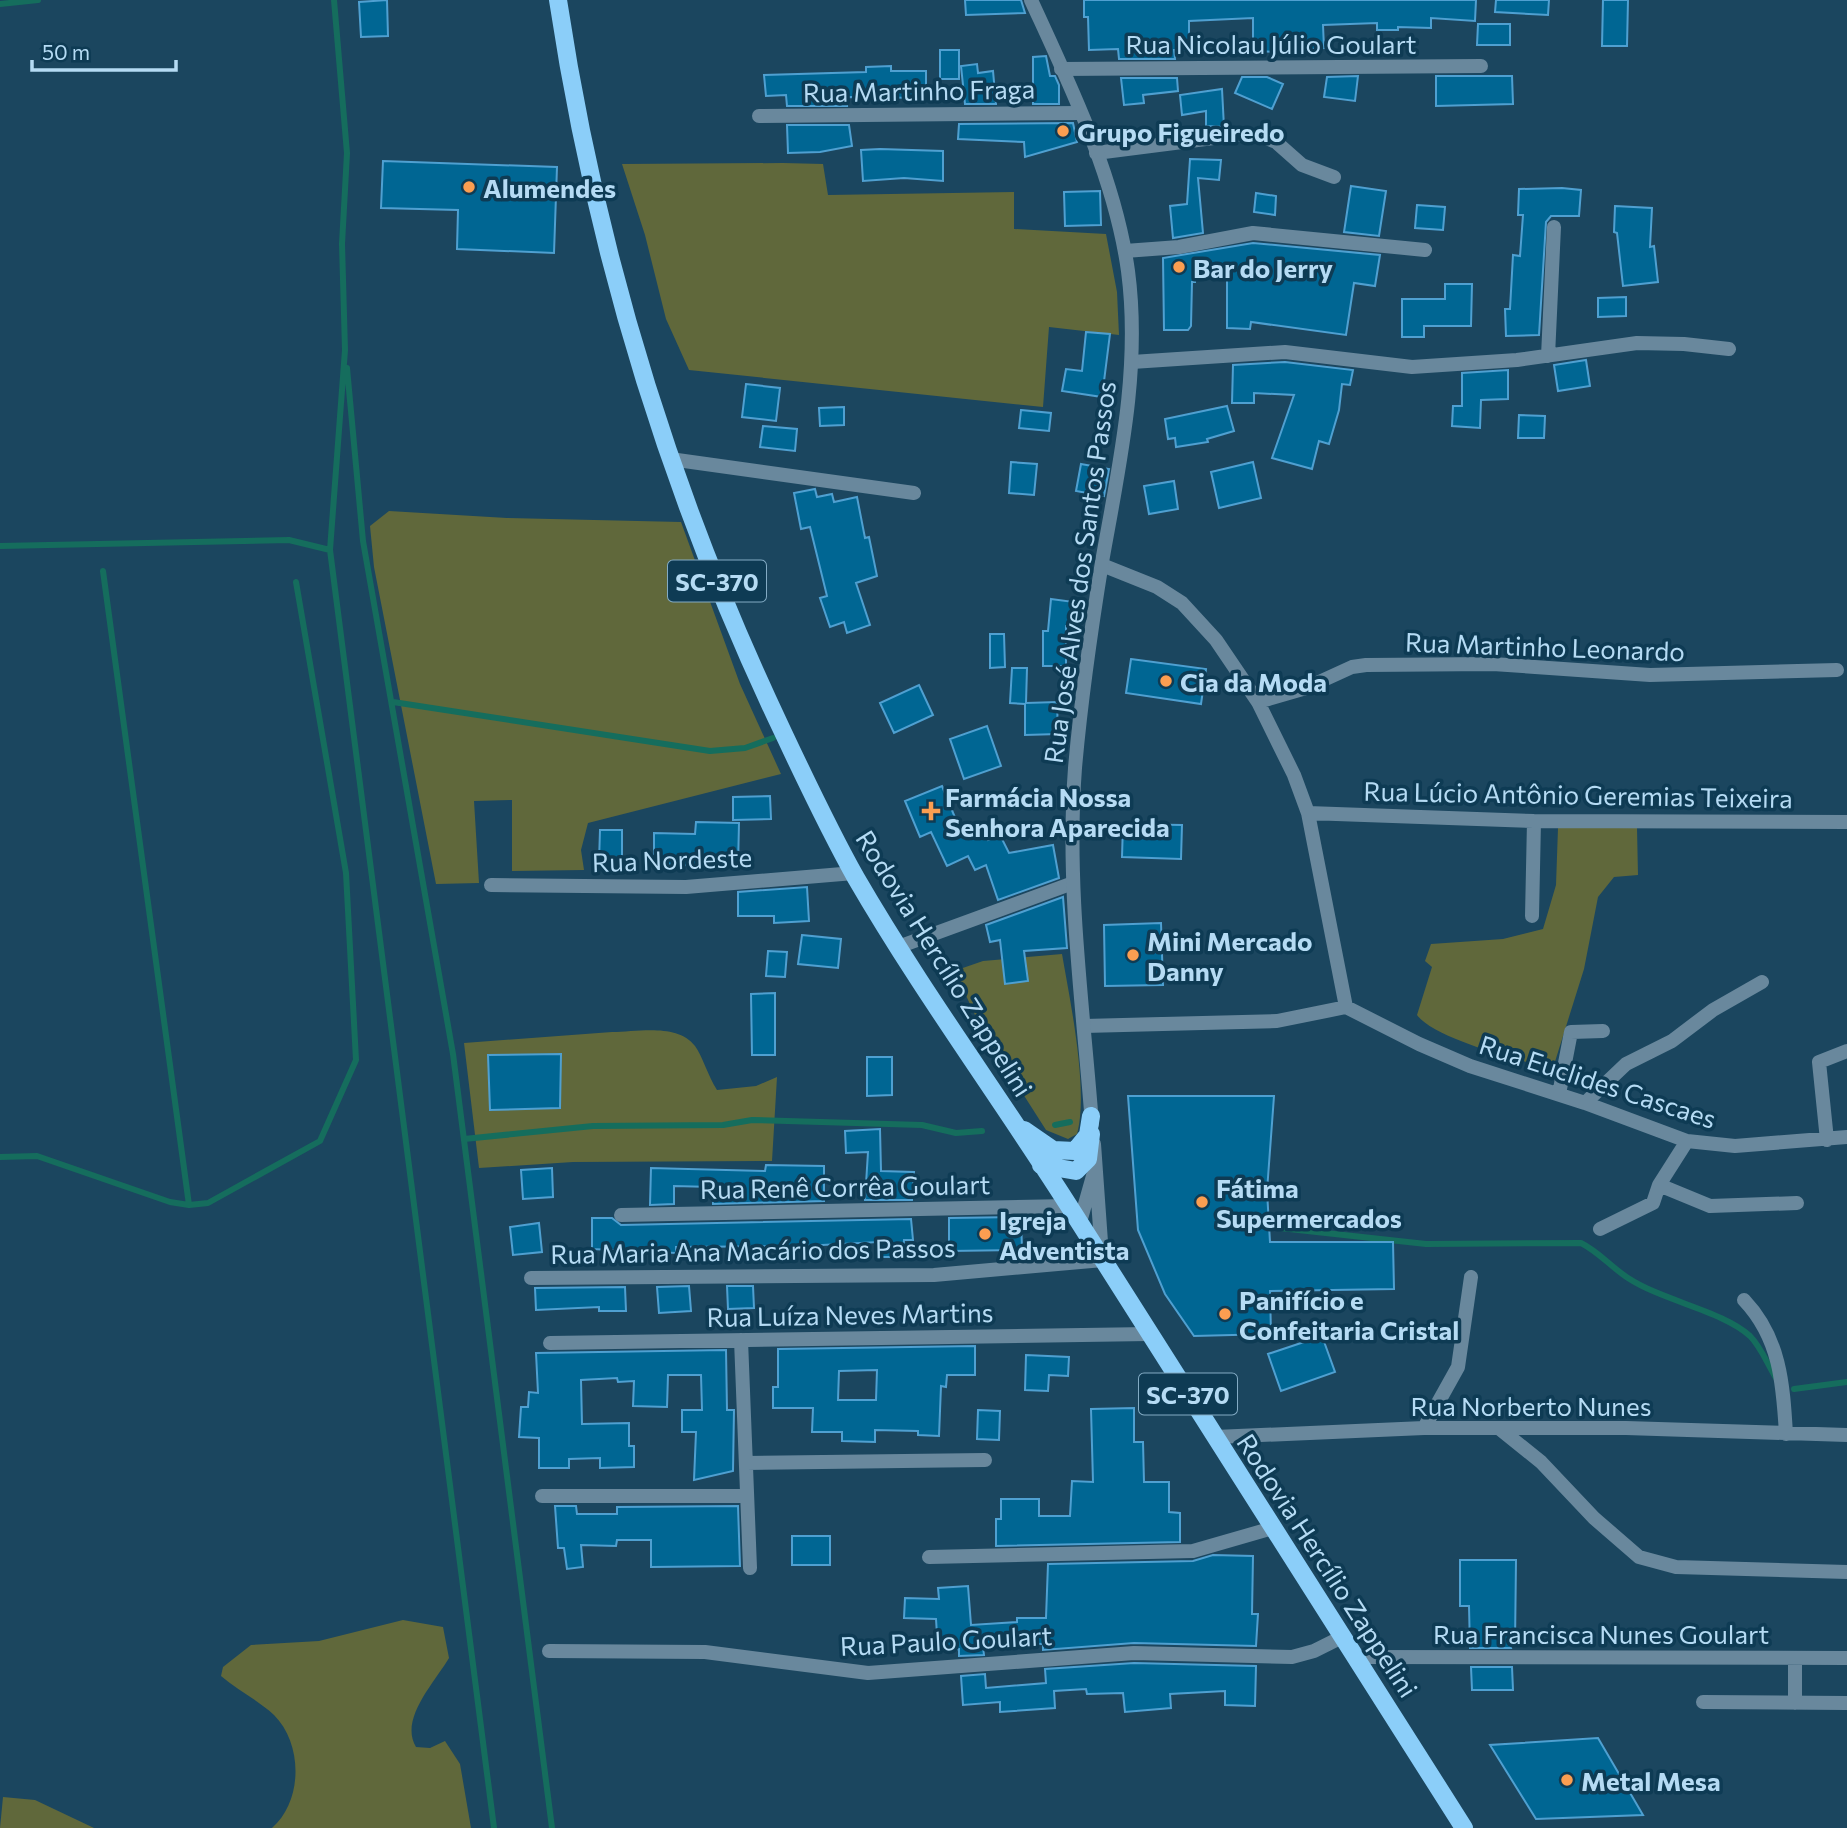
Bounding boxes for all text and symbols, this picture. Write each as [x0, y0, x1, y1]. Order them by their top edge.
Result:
scale bar [32, 28, 175, 72]
street label: Rua Nicolau Júlio Goulart [1125, 28, 1417, 59]
text: 50 m [42, 39, 90, 64]
street label: Rua Martinho Fraga [803, 72, 1035, 108]
place label: Grupo Figueiredo [1077, 116, 1285, 147]
marker: Grupo Figueiredo [1055, 123, 1071, 139]
place label: Alumendes [483, 172, 616, 203]
marker: Alumendes [461, 179, 477, 195]
place label: Bar do Jerry [1193, 252, 1333, 283]
marker: Bar do Jerry [1171, 259, 1187, 275]
street label: Rua José Alves dos Santos Passos [1037, 379, 1121, 765]
road number: SC-370 [668, 560, 766, 602]
street label: Rua Martinho Leonardo [1405, 626, 1685, 666]
place label: Cia da Moda [1180, 666, 1327, 697]
marker: Cia da Moda [1158, 673, 1174, 689]
street label: Rua Lúcio Antônio Geremias Teixeira [1363, 775, 1793, 813]
place label: Farmácia Nossa Senhora Aparecida [945, 781, 1170, 842]
marker: Farmácia Nossa Senhora Aparecida [923, 803, 939, 819]
street label: Rodovia Hercílio Zappelini [850, 824, 1040, 1102]
street label: Rua Nordeste [591, 841, 753, 877]
place label: Mini Mercado Danny [1147, 925, 1313, 986]
marker: Mini Mercado Danny [1125, 947, 1141, 963]
street label: Rua Euclides Cascaes [1476, 1028, 1720, 1134]
street label: Rua Renê Corrêa Goulart [699, 1168, 991, 1204]
place label: Fátima Supermercados [1216, 1172, 1402, 1233]
marker: Fátima Supermercados [1194, 1194, 1210, 1210]
place label: Igreja Adventista [999, 1204, 1129, 1265]
marker: Igreja Adventista [977, 1226, 993, 1242]
street label: Rua Maria Ana Macário dos Passos [550, 1231, 956, 1269]
place label: Panifício e Confeitaria Cristal [1239, 1284, 1459, 1345]
street label: Rua Luíza Neves Martins [706, 1296, 994, 1332]
marker: Panifício e Confeitaria Cristal [1217, 1306, 1233, 1322]
road number: SC-370 [1139, 1374, 1237, 1414]
street label: Rua Norberto Nunes [1411, 1390, 1651, 1421]
street label: Rodovia Hercílio Zappelini [1231, 1428, 1425, 1702]
street label: Rua Francisca Nunes Goulart [1433, 1618, 1769, 1649]
street label: Rua Paulo Goulart [839, 1619, 1053, 1661]
place label: Metal Mesa [1581, 1765, 1721, 1796]
marker: Metal Mesa [1559, 1772, 1575, 1788]

